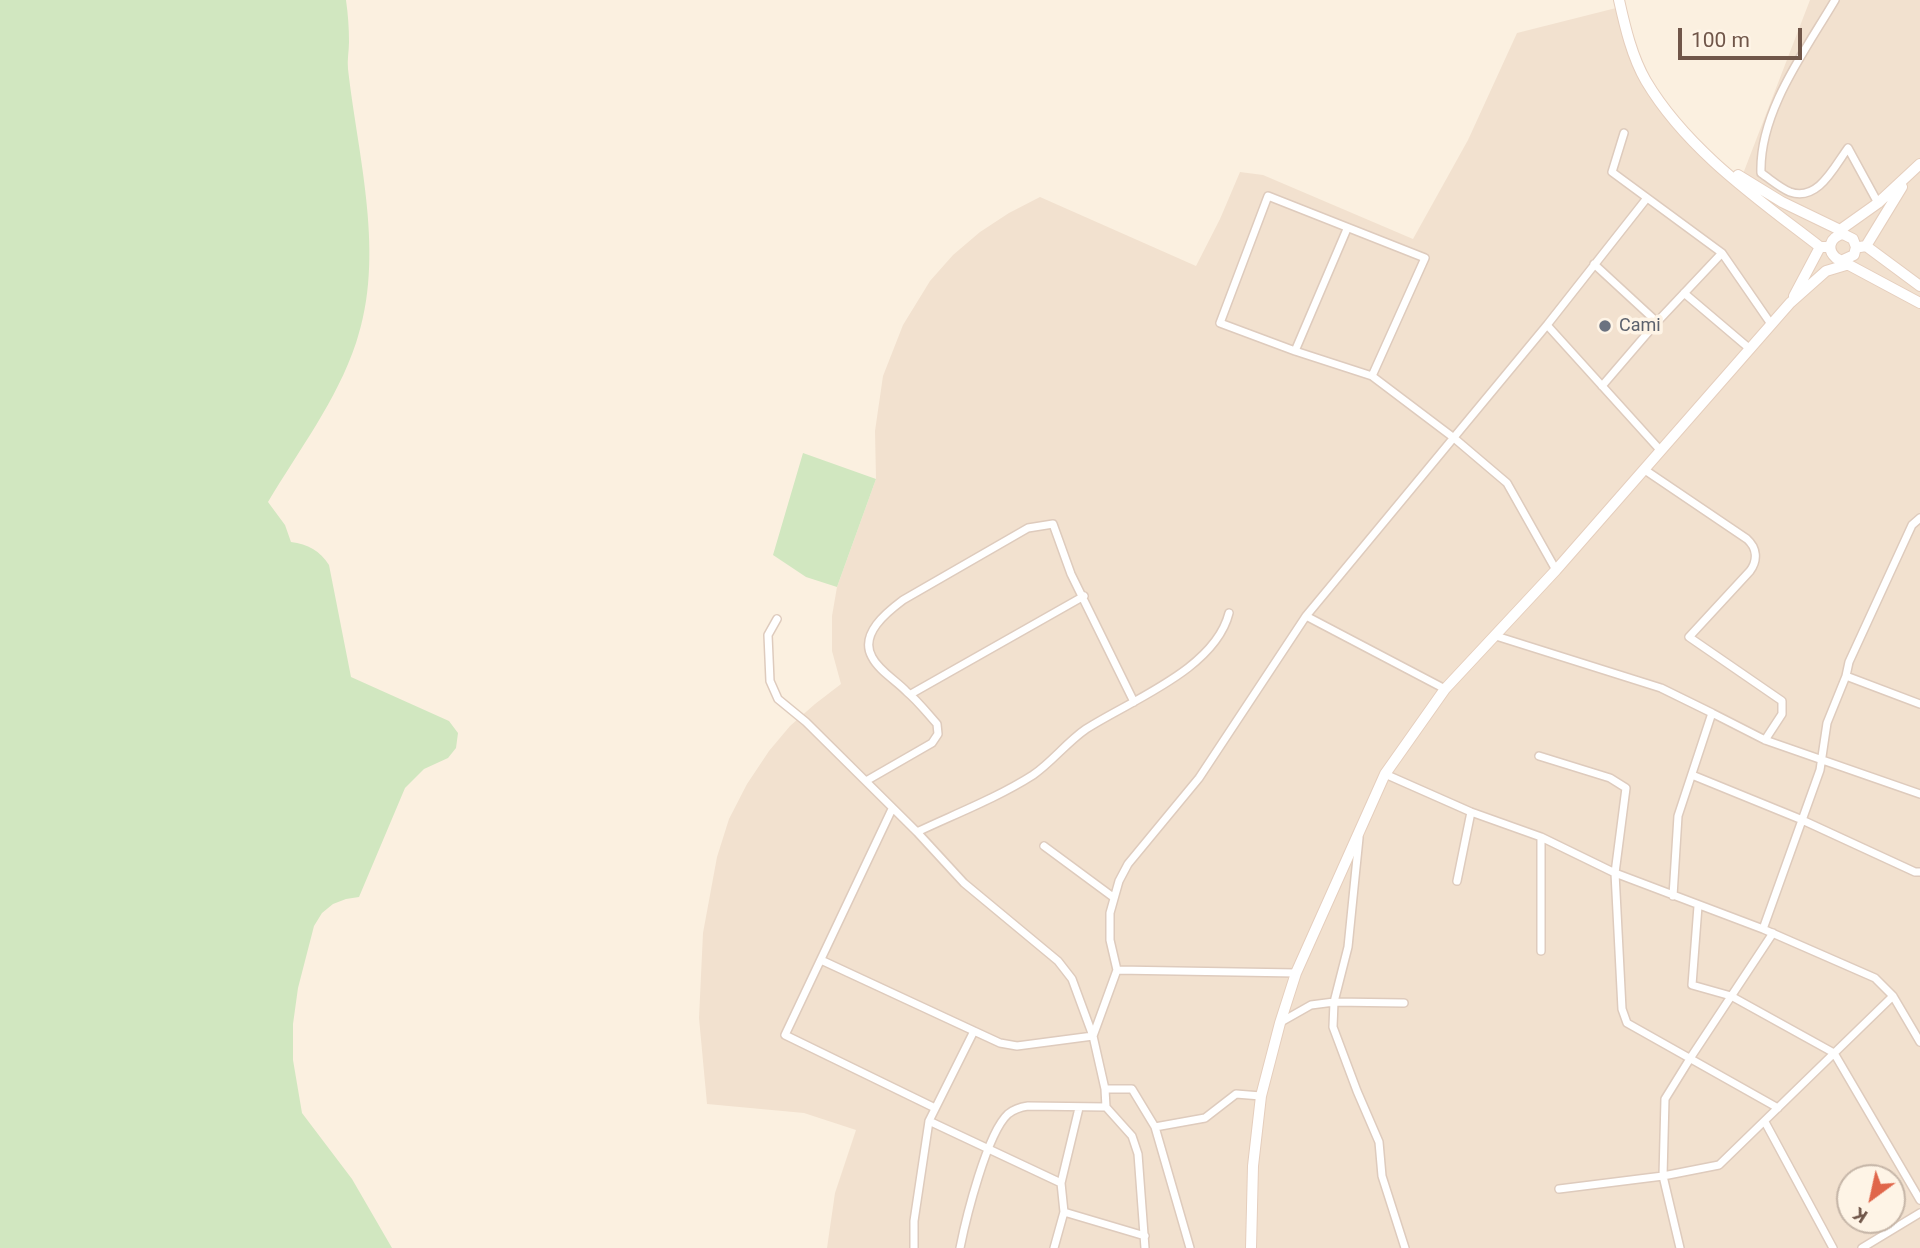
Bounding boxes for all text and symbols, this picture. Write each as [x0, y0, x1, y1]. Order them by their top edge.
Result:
scale bar [1682, 14, 1806, 58]
text: 100 m [1691, 28, 1750, 52]
place label: Cami [1619, 315, 1661, 337]
marker: Cami [1597, 318, 1613, 334]
north arrow [1836, 1164, 1906, 1234]
text: K [1849, 1202, 1872, 1228]

